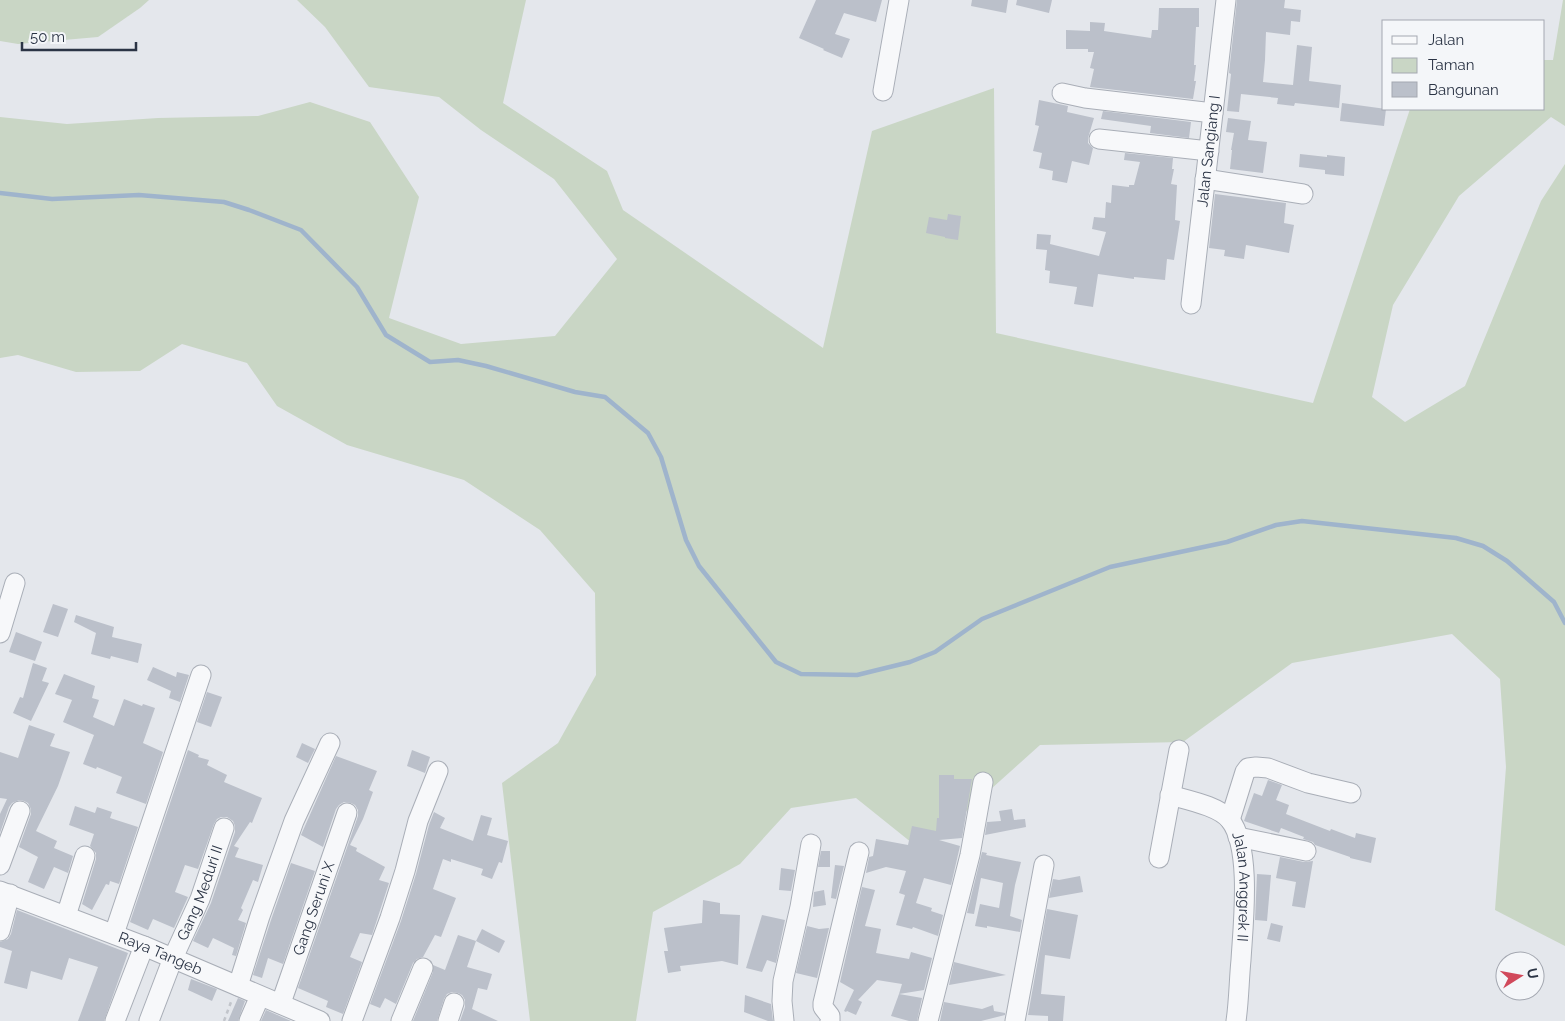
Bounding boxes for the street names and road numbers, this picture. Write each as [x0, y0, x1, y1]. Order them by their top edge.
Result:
street label: Jalan Sangiang I [1193, 94, 1224, 208]
street label: Jalan Anggrek II [1228, 829, 1254, 943]
street label: Gang Meduri II [173, 843, 226, 943]
street label: Gang Seruni X [289, 859, 339, 958]
street label: Raya Tangeb [116, 928, 205, 979]

